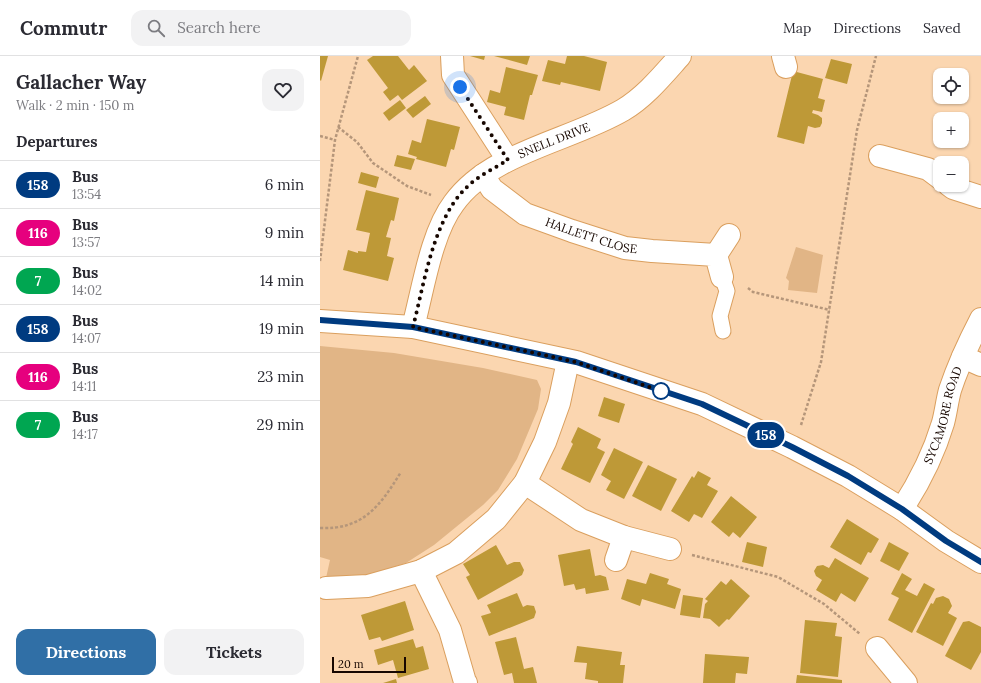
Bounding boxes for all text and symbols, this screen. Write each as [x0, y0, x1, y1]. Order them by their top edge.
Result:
search box [131, 10, 411, 46]
text: Commutr [20, 16, 107, 40]
icon: search [145, 17, 167, 39]
text: Search here [177, 18, 261, 37]
text: Map [783, 19, 811, 37]
text: Directions [833, 19, 901, 37]
text: Saved [923, 19, 961, 37]
map controls [933, 68, 969, 192]
button: locate [933, 68, 969, 104]
button: heart [262, 69, 304, 111]
text: Gallacher Way [16, 70, 146, 94]
your location [450, 77, 470, 97]
text: Walk · 2 min · 150 m [16, 97, 134, 114]
button: + [933, 112, 969, 148]
street label: SNELL DRIVE [515, 119, 592, 161]
text: Departures [16, 132, 97, 151]
button: − [933, 156, 969, 192]
text: Bus [72, 167, 98, 186]
text: 6 min [265, 175, 304, 194]
text: 158 [27, 176, 49, 194]
text: 13:54 [72, 186, 101, 203]
street label: HALLETT CLOSE [543, 214, 638, 256]
text: Bus [72, 215, 98, 234]
text: 9 min [265, 223, 304, 242]
text: 116 [28, 224, 48, 242]
text: 13:57 [72, 234, 100, 251]
text: Bus [72, 263, 98, 282]
text: 14 min [260, 271, 304, 290]
text: 7 [35, 272, 41, 290]
text: 14:02 [72, 282, 102, 299]
text: Bus [72, 311, 98, 330]
text: 19 min [259, 319, 304, 338]
text: 158 [27, 320, 49, 338]
text: 14:07 [72, 330, 101, 347]
text: Bus [72, 359, 98, 378]
street label: SYCAMORE ROAD [920, 364, 965, 467]
text: 23 min [257, 367, 304, 386]
text: 116 [28, 368, 48, 386]
text: 14:11 [72, 378, 97, 395]
unlabelled marker [652, 382, 670, 400]
text: Bus [72, 407, 98, 426]
text: 29 min [257, 415, 304, 434]
text: 7 [35, 416, 41, 434]
line badge: 158 [743, 422, 789, 448]
text: 14:17 [72, 426, 98, 443]
text: 158 [755, 426, 777, 444]
button: Directions [16, 629, 156, 675]
button: Tickets [164, 629, 304, 675]
scale bar [332, 655, 406, 674]
text: 20 m [338, 657, 363, 671]

